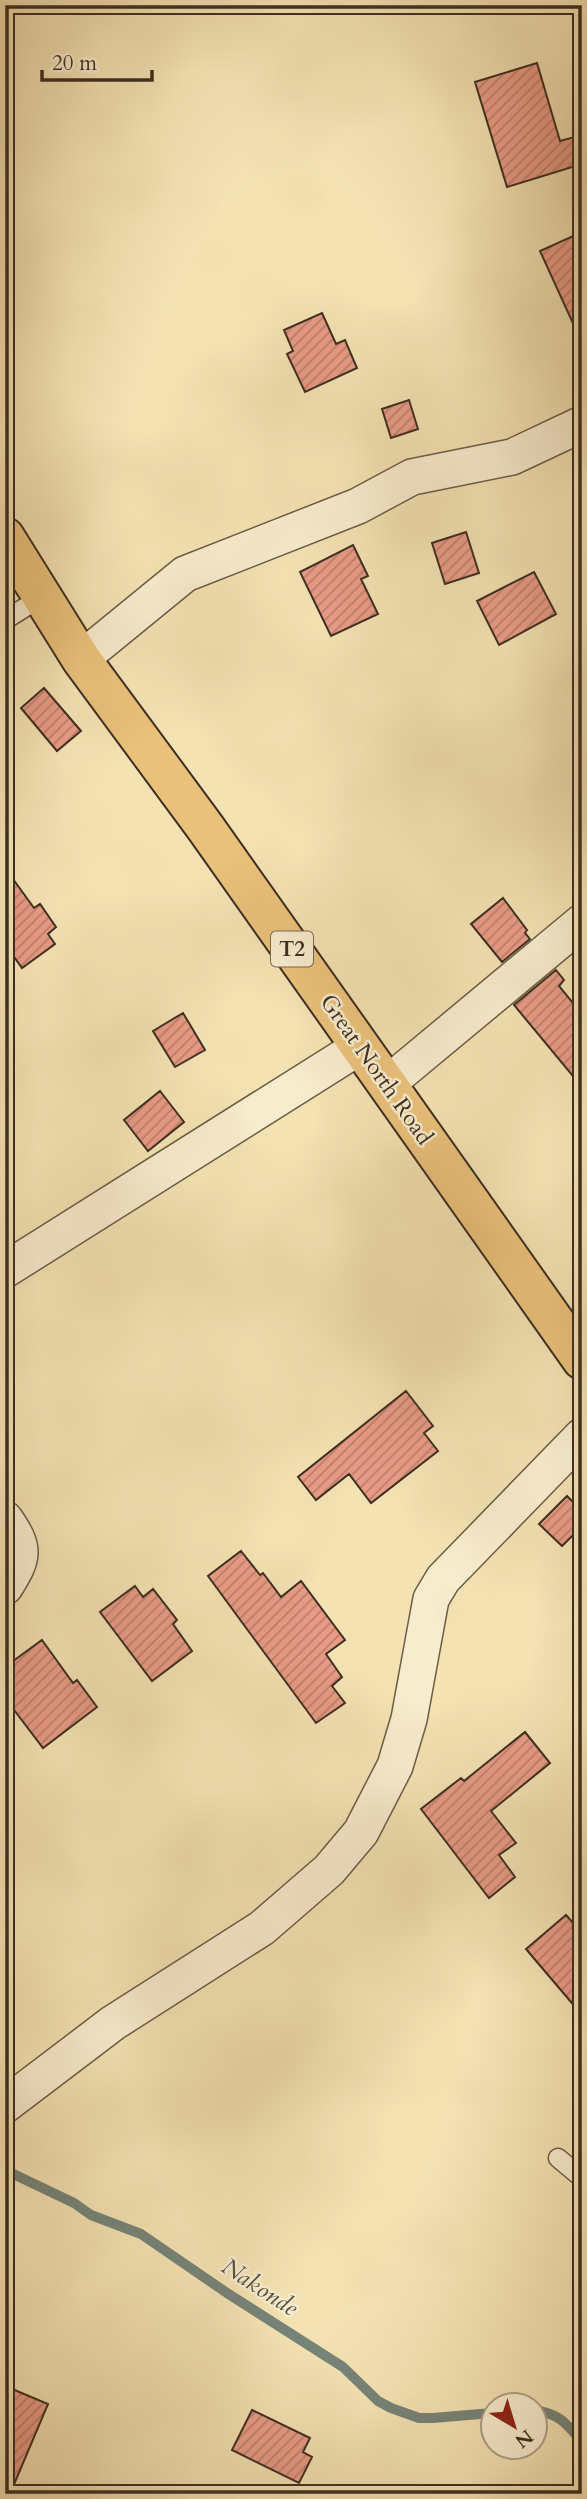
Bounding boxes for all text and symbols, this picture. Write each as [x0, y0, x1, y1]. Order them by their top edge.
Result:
scale bar [42, 38, 152, 82]
text: 20 m [52, 49, 97, 78]
road number: T2 [271, 932, 313, 967]
street label: Great North Road [313, 988, 441, 1151]
water label: Nakonde [215, 2250, 305, 2325]
north arrow [478, 2390, 548, 2460]
text: N [509, 2423, 538, 2454]

